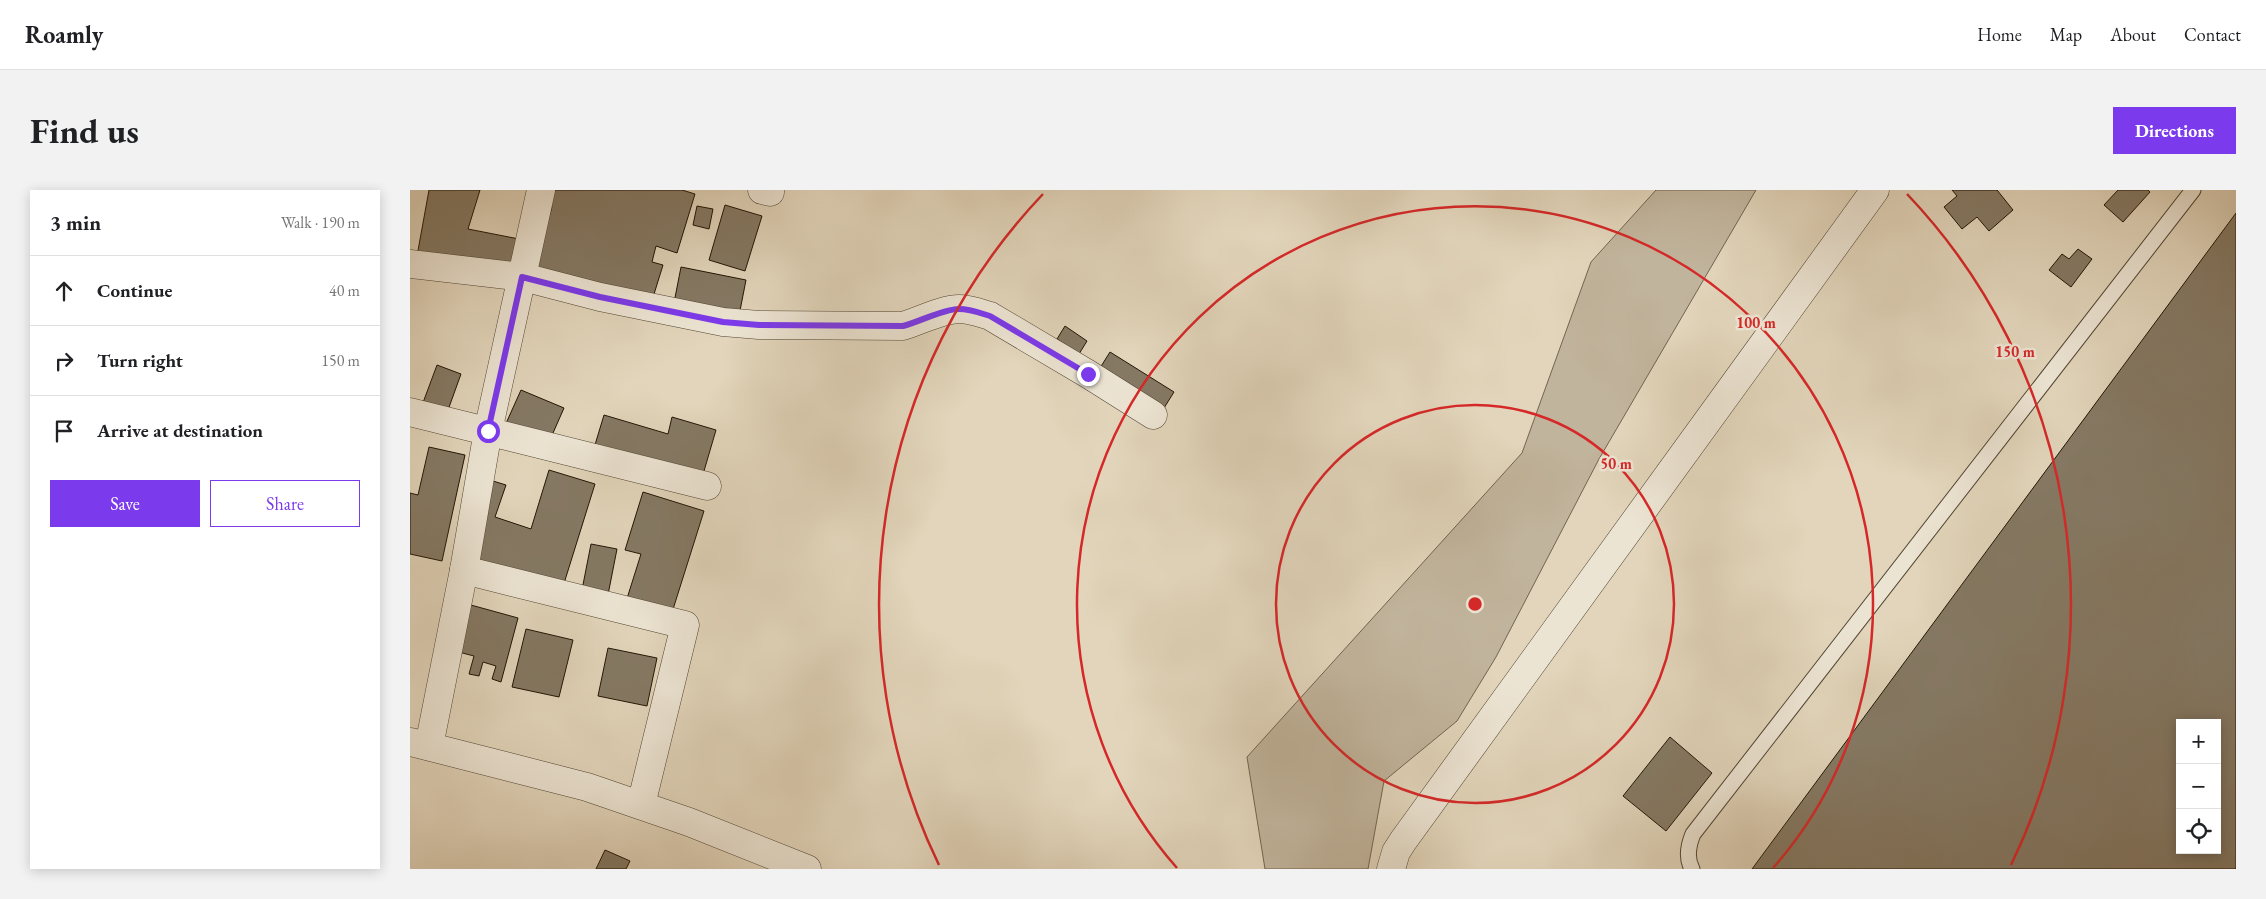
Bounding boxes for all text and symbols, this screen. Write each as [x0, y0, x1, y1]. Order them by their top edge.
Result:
text: Roamly [25, 19, 103, 50]
text: Home [1977, 23, 2022, 46]
text: Map [2050, 23, 2082, 46]
text: About [2110, 23, 2156, 46]
text: Contact [2184, 23, 2241, 46]
button: Directions [2113, 107, 2236, 154]
text: Find us [30, 108, 139, 153]
text: 3 min [50, 209, 101, 236]
text: Walk · 190 m [281, 212, 360, 233]
icon: ahead [50, 277, 78, 305]
text: Continue [97, 278, 172, 303]
text: 40 m [329, 280, 360, 301]
text: 100 m [1736, 313, 1776, 332]
text: 150 m [1995, 342, 2035, 361]
icon: right [50, 347, 78, 375]
text: Turn right [97, 348, 183, 373]
text: 150 m [321, 350, 360, 371]
route end [1077, 363, 1100, 386]
icon: arrive [50, 417, 78, 445]
text: Arrive at destination [97, 418, 263, 443]
route start [477, 420, 500, 443]
text: 50 m [1600, 454, 1632, 473]
button: Save [50, 480, 200, 527]
button: Share [210, 480, 360, 527]
centre of rings [1466, 595, 1484, 613]
map controls [2176, 719, 2221, 854]
button: + [2176, 719, 2221, 764]
button: − [2176, 764, 2221, 809]
button: locate [2176, 809, 2221, 854]

